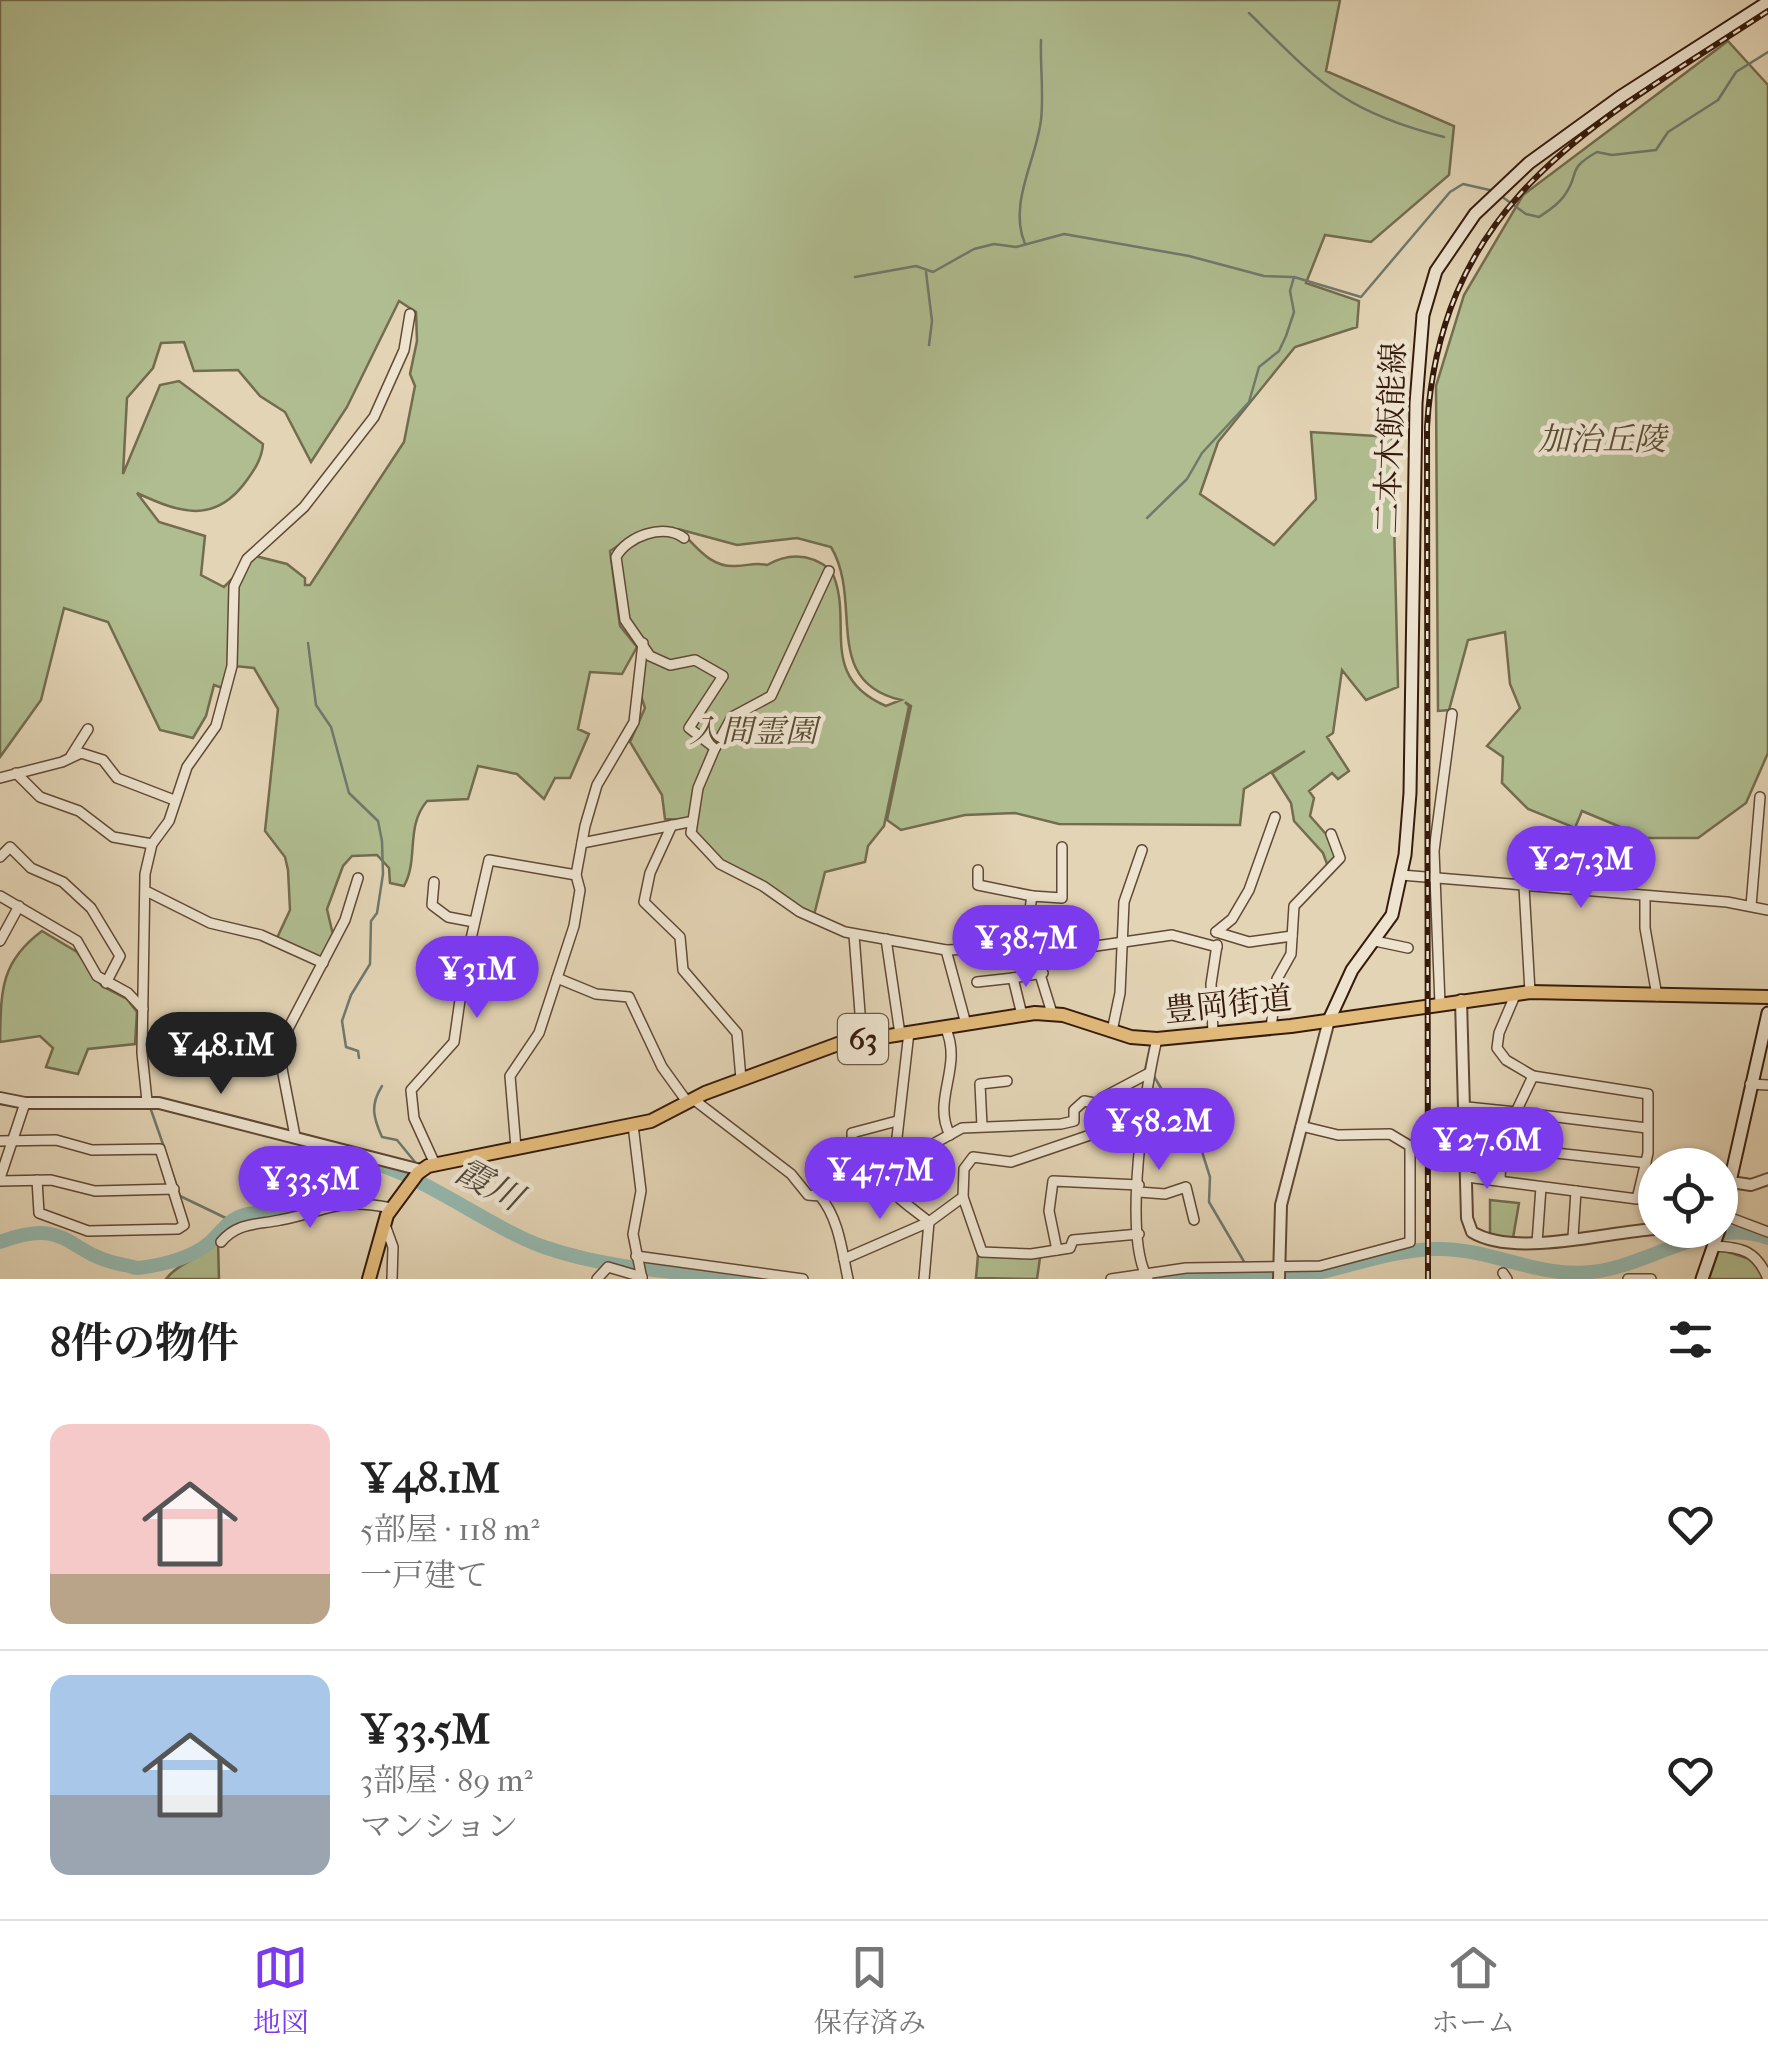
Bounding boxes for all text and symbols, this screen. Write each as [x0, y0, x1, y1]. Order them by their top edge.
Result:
street label: 二本木飯能線 [1369, 341, 1412, 535]
park label: 加治丘陵 [1538, 421, 1669, 458]
park label: 入間霊園 [689, 713, 822, 750]
pin: ¥27.3M [1500, 826, 1662, 911]
text: ¥27.3M [1529, 840, 1633, 877]
pin: ¥38.7M [945, 905, 1107, 990]
text: ¥38.7M [974, 919, 1078, 956]
pin: ¥31M [418, 936, 536, 1021]
text: ¥31M [438, 950, 516, 987]
street label: 豊岡街道 [1162, 979, 1294, 1030]
pin: ¥48.1M [140, 1012, 302, 1097]
road number: 63 [838, 1014, 888, 1064]
text: ¥48.1M [168, 1026, 274, 1063]
pin: ¥58.2M [1078, 1088, 1240, 1173]
text: ¥58.2M [1106, 1102, 1212, 1139]
pin: ¥27.6M [1406, 1107, 1568, 1192]
text: ¥27.6M [1433, 1121, 1542, 1158]
pin: ¥47.7M [799, 1137, 961, 1222]
pin: ¥33.5M [229, 1146, 391, 1231]
map controls [1638, 1148, 1738, 1248]
button: locate [1638, 1148, 1738, 1248]
water label: 霞川 [448, 1150, 533, 1221]
text: ¥47.7M [827, 1151, 933, 1188]
text: ¥33.5M [260, 1160, 360, 1197]
icon: filters [1663, 1312, 1718, 1367]
text: 8件の物件 [50, 1319, 239, 1368]
text: ¥48.1M [360, 1454, 500, 1503]
icon: home [130, 1464, 250, 1584]
icon: heart [1663, 1497, 1718, 1552]
text: 5部屋 · 118 m² [360, 1511, 539, 1548]
text: 一戸建て [360, 1557, 488, 1594]
text: ¥33.5M [360, 1705, 490, 1754]
icon: home [130, 1715, 250, 1835]
icon: heart [1663, 1748, 1718, 1803]
text: 3部屋 · 89 m² [360, 1762, 533, 1799]
text: マンション [360, 1808, 519, 1845]
tab: 地図 [253, 1940, 309, 2040]
tab: 保存済み [814, 1940, 926, 2040]
tab: ホーム [1431, 1940, 1515, 2040]

